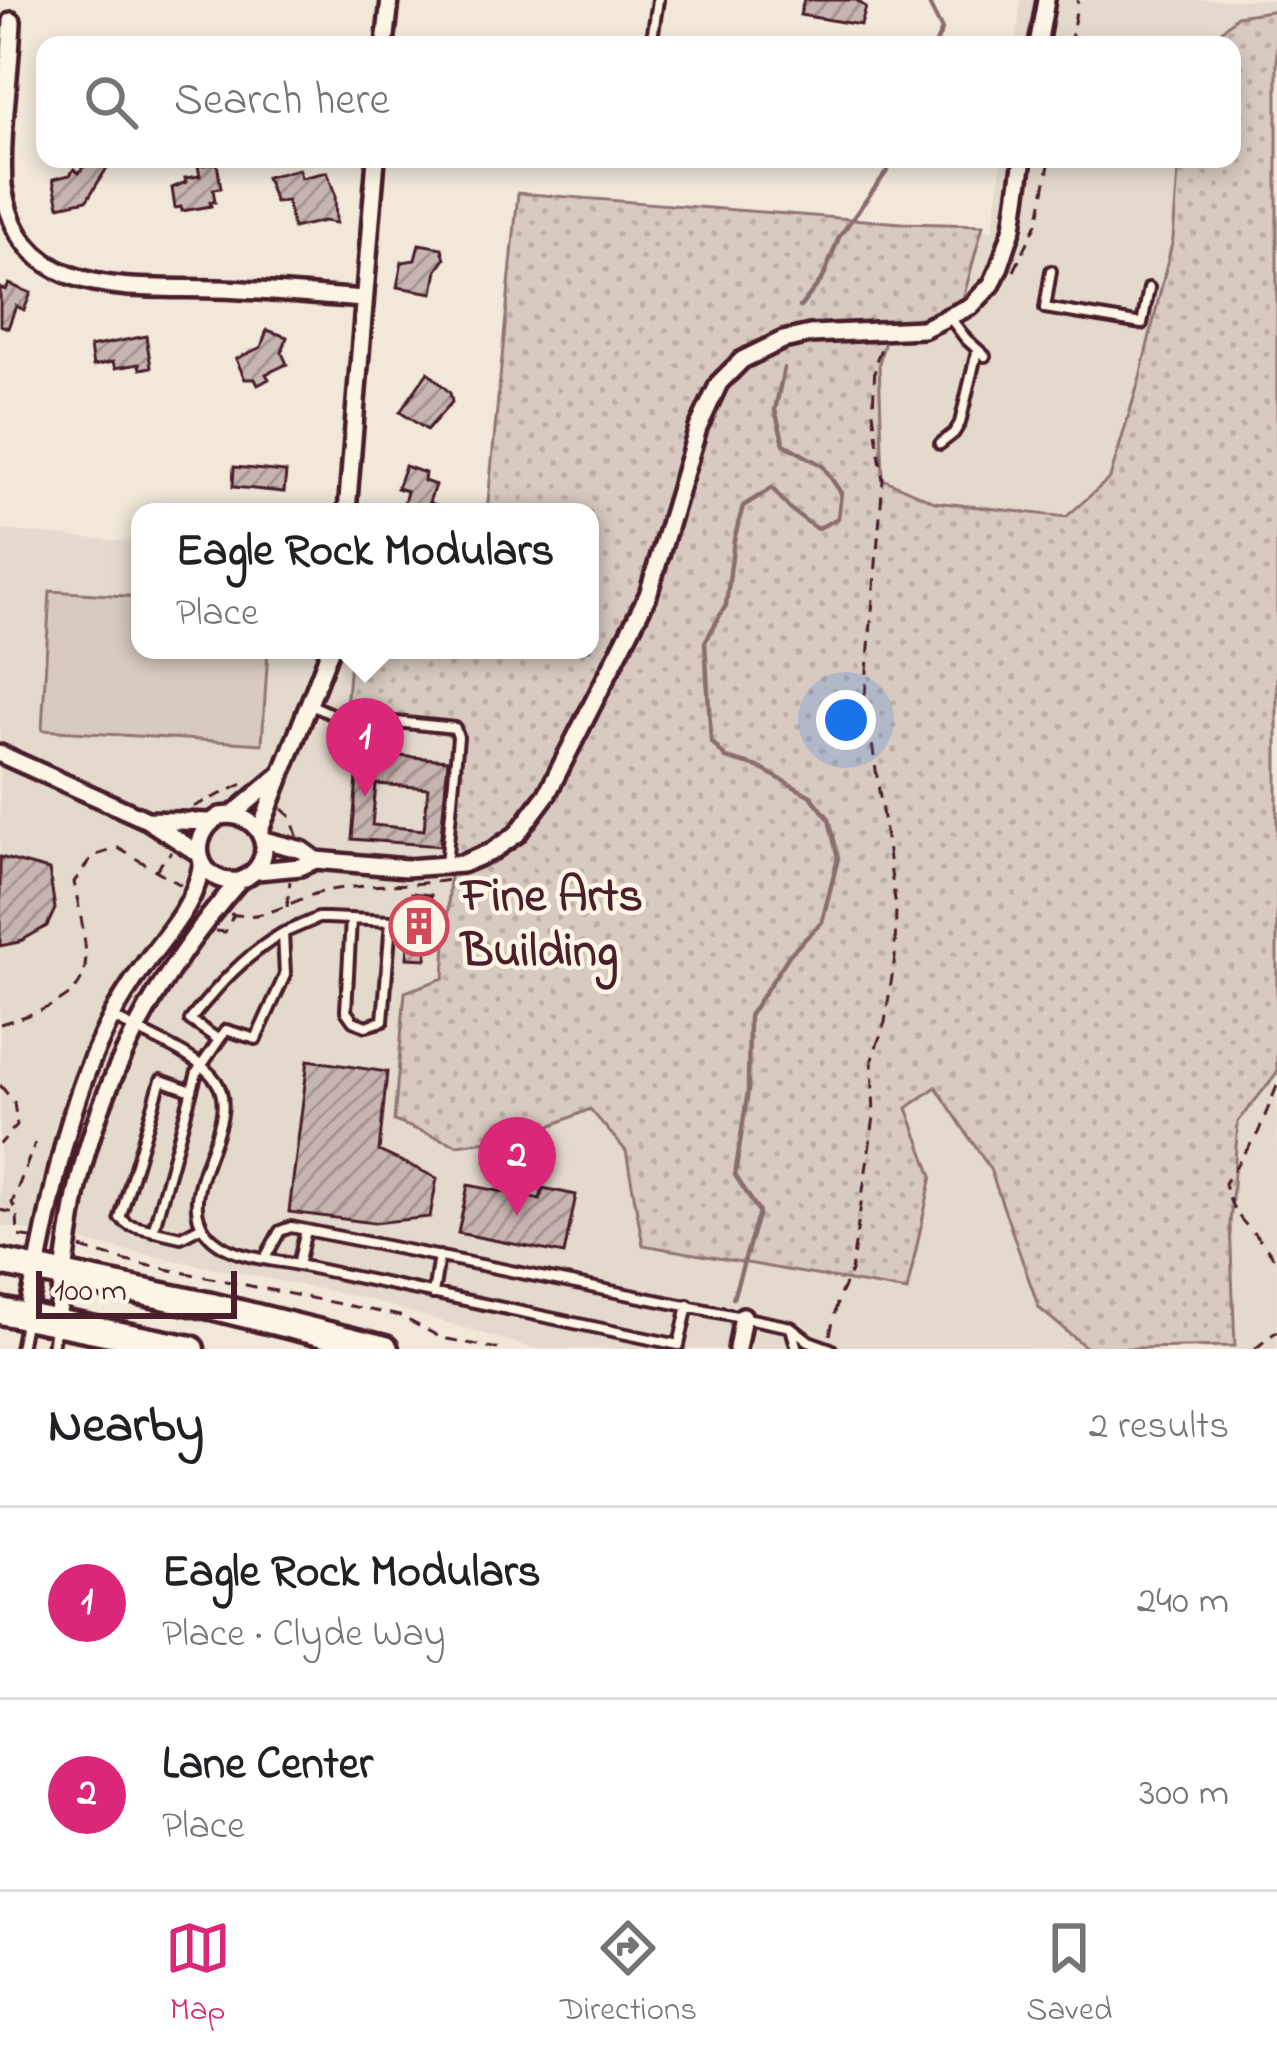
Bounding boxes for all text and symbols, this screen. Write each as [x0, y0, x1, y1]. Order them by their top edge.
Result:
search box [36, 36, 1241, 168]
icon: search [78, 69, 144, 135]
text: Search here [174, 69, 390, 135]
popup [131, 503, 599, 659]
text: Eagle Rock Modulars [176, 520, 554, 586]
text: Place [176, 586, 258, 643]
your location [816, 690, 876, 750]
pin: 1 [326, 698, 404, 797]
place label: Fine Arts Building [459, 863, 643, 990]
building icon: Fine Arts Building [388, 895, 450, 957]
pin: 2 [478, 1117, 556, 1216]
scale bar [36, 1265, 237, 1318]
text: 100 m [54, 1268, 127, 1316]
text: Nearby [48, 1390, 204, 1465]
text: 2 results [1089, 1399, 1229, 1456]
text: Eagle Rock Modulars [162, 1541, 541, 1607]
text: 1 [81, 1574, 93, 1631]
text: 240 m [1137, 1574, 1229, 1631]
text: Place · Clyde Way [162, 1607, 445, 1664]
text: Lane Center [162, 1733, 373, 1799]
text: 2 [77, 1766, 97, 1823]
text: 300 m [1139, 1766, 1229, 1823]
text: Place [162, 1799, 245, 1856]
tab: Map [165, 1915, 231, 2035]
tab: Directions [560, 1915, 697, 2035]
tab: Saved [1026, 1915, 1112, 2035]

